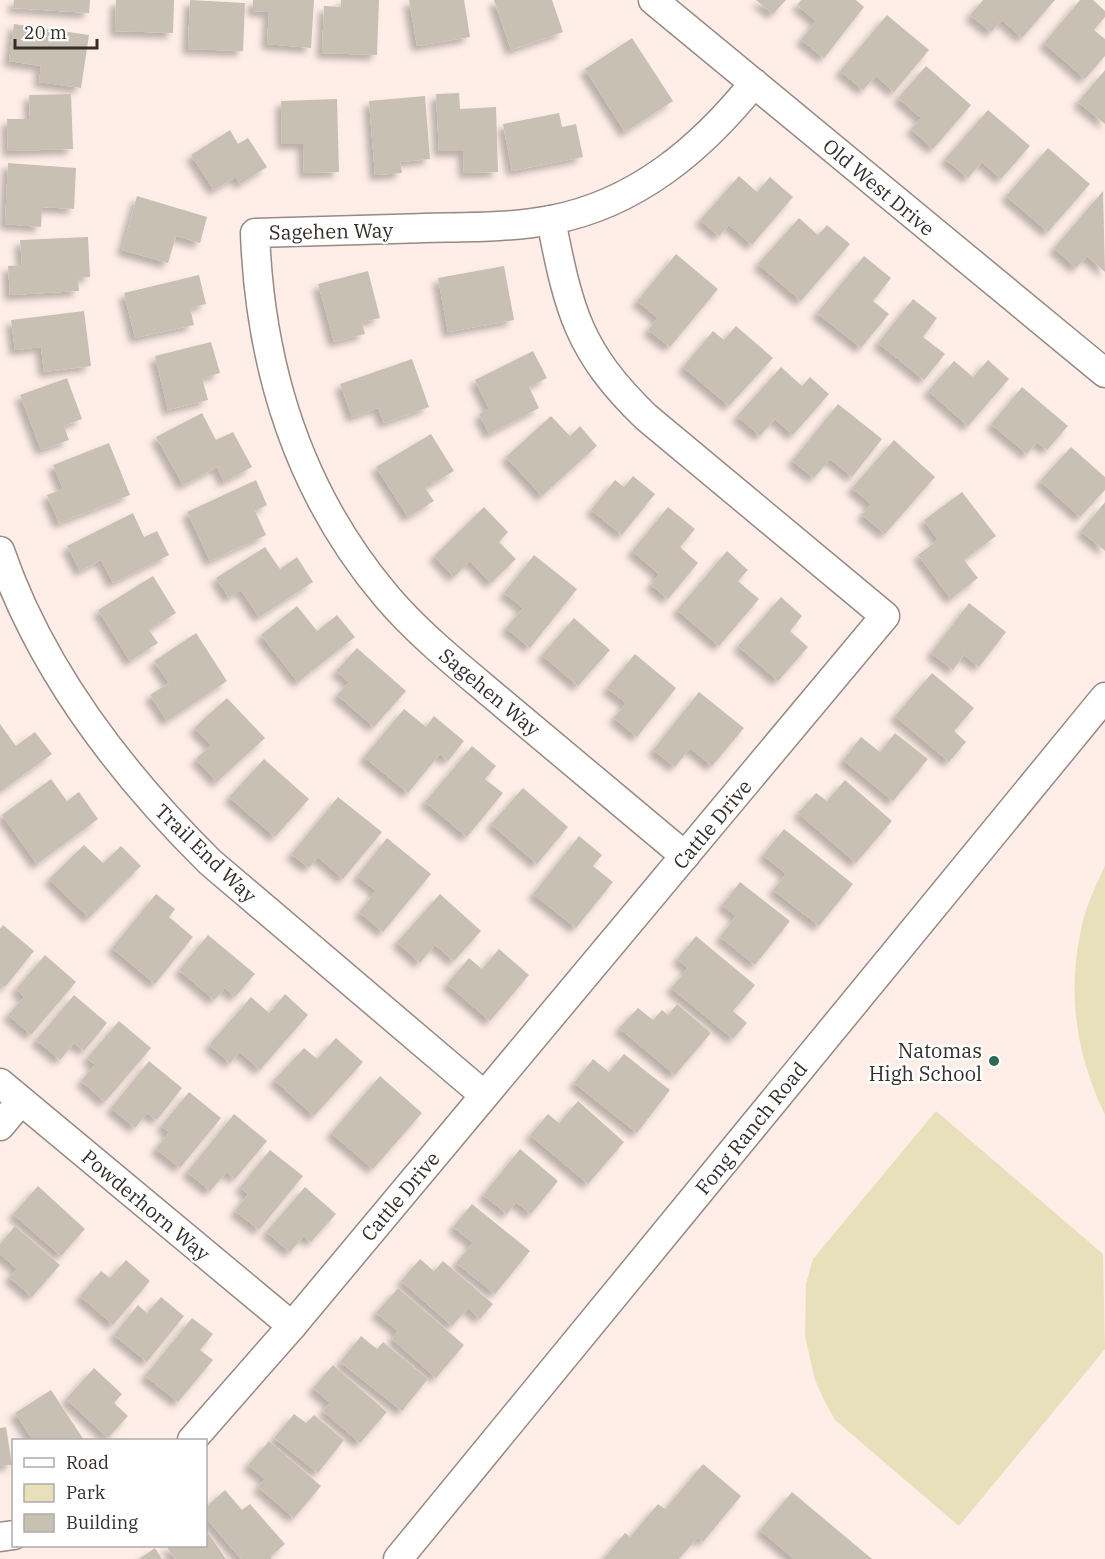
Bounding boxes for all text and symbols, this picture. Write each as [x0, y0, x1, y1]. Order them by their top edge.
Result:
scale bar [15, 12, 98, 50]
text: 20 m [24, 21, 67, 44]
street label: Old West Drive [817, 132, 941, 242]
street label: Sagehen Way [269, 216, 394, 246]
street label: Sagehen Way [434, 642, 547, 742]
street label: Cattle Drive [667, 773, 757, 875]
street label: Trail End Way [149, 798, 263, 909]
place label: Natomas High School [869, 1037, 982, 1087]
marker: Natomas High School [987, 1054, 1001, 1068]
street label: Fong Ranch Road [689, 1056, 813, 1200]
street label: Powderhorn Way [76, 1143, 216, 1267]
street label: Cattle Drive [355, 1145, 445, 1247]
legend [12, 1439, 207, 1547]
text: Road [66, 1451, 109, 1474]
text: Park [66, 1481, 106, 1504]
text: Building [66, 1511, 138, 1534]

